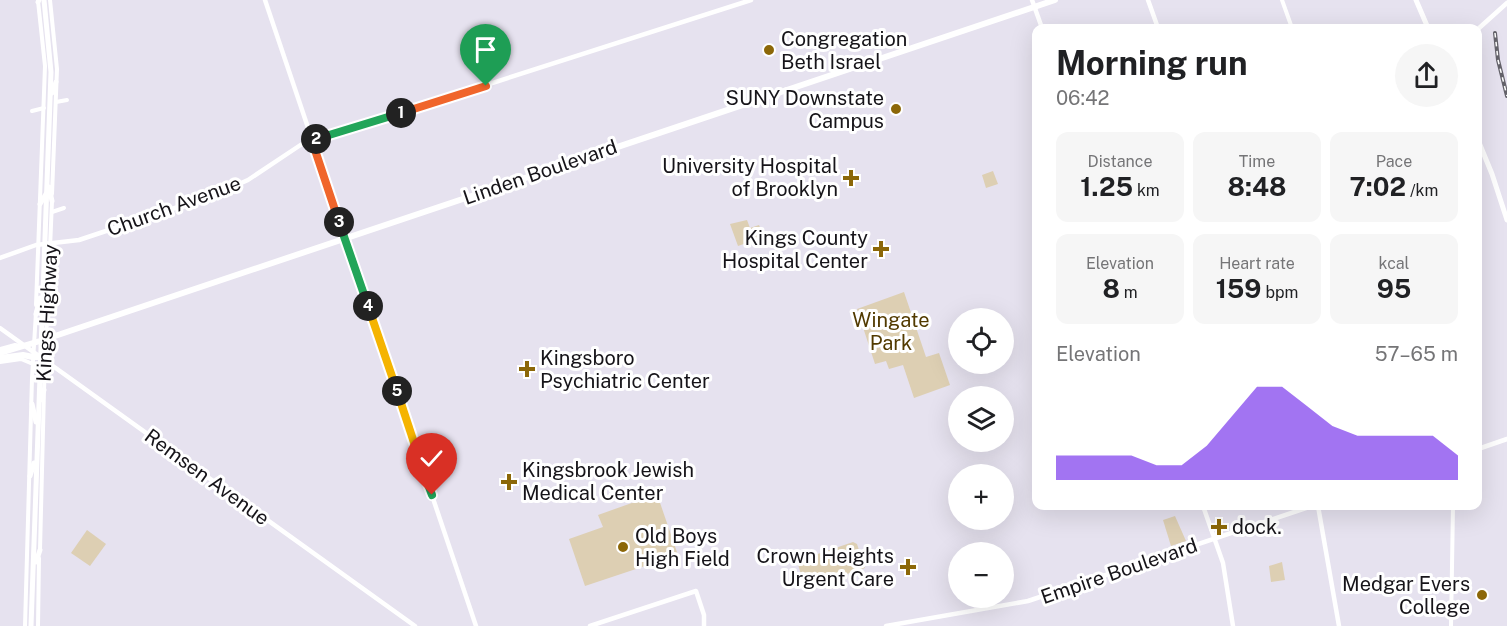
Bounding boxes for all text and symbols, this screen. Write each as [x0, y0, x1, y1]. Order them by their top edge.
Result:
pin [460, 24, 511, 86]
place label: Congregation Beth Israel [781, 27, 907, 74]
icon: arrive [469, 33, 502, 66]
marker: Congregation Beth Israel [762, 43, 776, 57]
text: Morning run [1056, 44, 1248, 82]
button: share [1395, 44, 1458, 107]
place label: SUNY Downstate Campus [726, 86, 884, 133]
text: 06:42 [1056, 86, 1109, 110]
pin: 1 [386, 98, 416, 128]
marker: SUNY Downstate Campus [889, 102, 903, 116]
text: 1 [398, 103, 404, 122]
pin: 2 [301, 124, 331, 154]
text: 2 [311, 129, 321, 148]
street label: Linden Boulevard [460, 134, 620, 210]
text: Distance [1088, 152, 1152, 171]
text: Time [1239, 152, 1275, 171]
text: Pace [1376, 152, 1412, 171]
place label: University Hospital of Brooklyn [662, 154, 838, 201]
marker: University Hospital of Brooklyn [842, 169, 860, 187]
street label: Church Avenue [104, 171, 244, 241]
text: 1.25 [1080, 171, 1133, 202]
text: 8:48 [1228, 171, 1286, 202]
text: 7:02 [1350, 171, 1406, 202]
text: km [1133, 181, 1160, 200]
text: /km [1406, 181, 1438, 200]
pin: 3 [324, 207, 354, 237]
text: 3 [334, 212, 344, 231]
place label: Kings County Hospital Center [722, 226, 868, 273]
marker: Kings County Hospital Center [872, 240, 890, 258]
street label: Kings Highway [31, 243, 63, 383]
text: Elevation [1086, 254, 1154, 273]
text: Heart rate [1219, 254, 1295, 273]
text: kcal [1379, 254, 1409, 273]
text: 8 [1102, 273, 1120, 304]
text: 159 [1216, 273, 1262, 304]
text: 95 [1377, 273, 1411, 304]
text: m [1120, 283, 1138, 302]
text: bpm [1262, 283, 1298, 302]
pin: 4 [353, 291, 383, 321]
text: 4 [363, 296, 373, 315]
park label: Wingate Park [852, 308, 930, 355]
map controls [948, 308, 1014, 608]
button: locate [948, 308, 1014, 374]
text: Elevation [1056, 342, 1141, 366]
text: 57–65 m [1375, 342, 1458, 366]
place label: Kingsboro Psychiatric Center [540, 346, 710, 393]
marker: Kingsboro Psychiatric Center [518, 360, 536, 378]
pin: 5 [382, 376, 412, 406]
text: 5 [392, 381, 402, 400]
button: layers [948, 386, 1014, 452]
street label: Remsen Avenue [140, 424, 274, 530]
pin [406, 433, 457, 495]
icon: check [415, 442, 448, 475]
place label: Kingsbrook Jewish Medical Center [522, 458, 694, 505]
button: + [948, 464, 1014, 530]
marker: Kingsbrook Jewish Medical Center [500, 473, 518, 491]
place label: dock. [1232, 515, 1282, 539]
marker: dock. [1210, 518, 1228, 536]
place label: Old Boys High Field [635, 524, 730, 571]
street label: Empire Boulevard [1038, 533, 1200, 609]
marker: Old Boys High Field [616, 540, 630, 554]
button: − [948, 542, 1014, 608]
place label: Crown Heights Urgent Care [757, 544, 894, 591]
marker: Crown Heights Urgent Care [899, 558, 917, 576]
place label: Medgar Evers College [1342, 572, 1470, 619]
marker: Medgar Evers College [1475, 588, 1489, 602]

